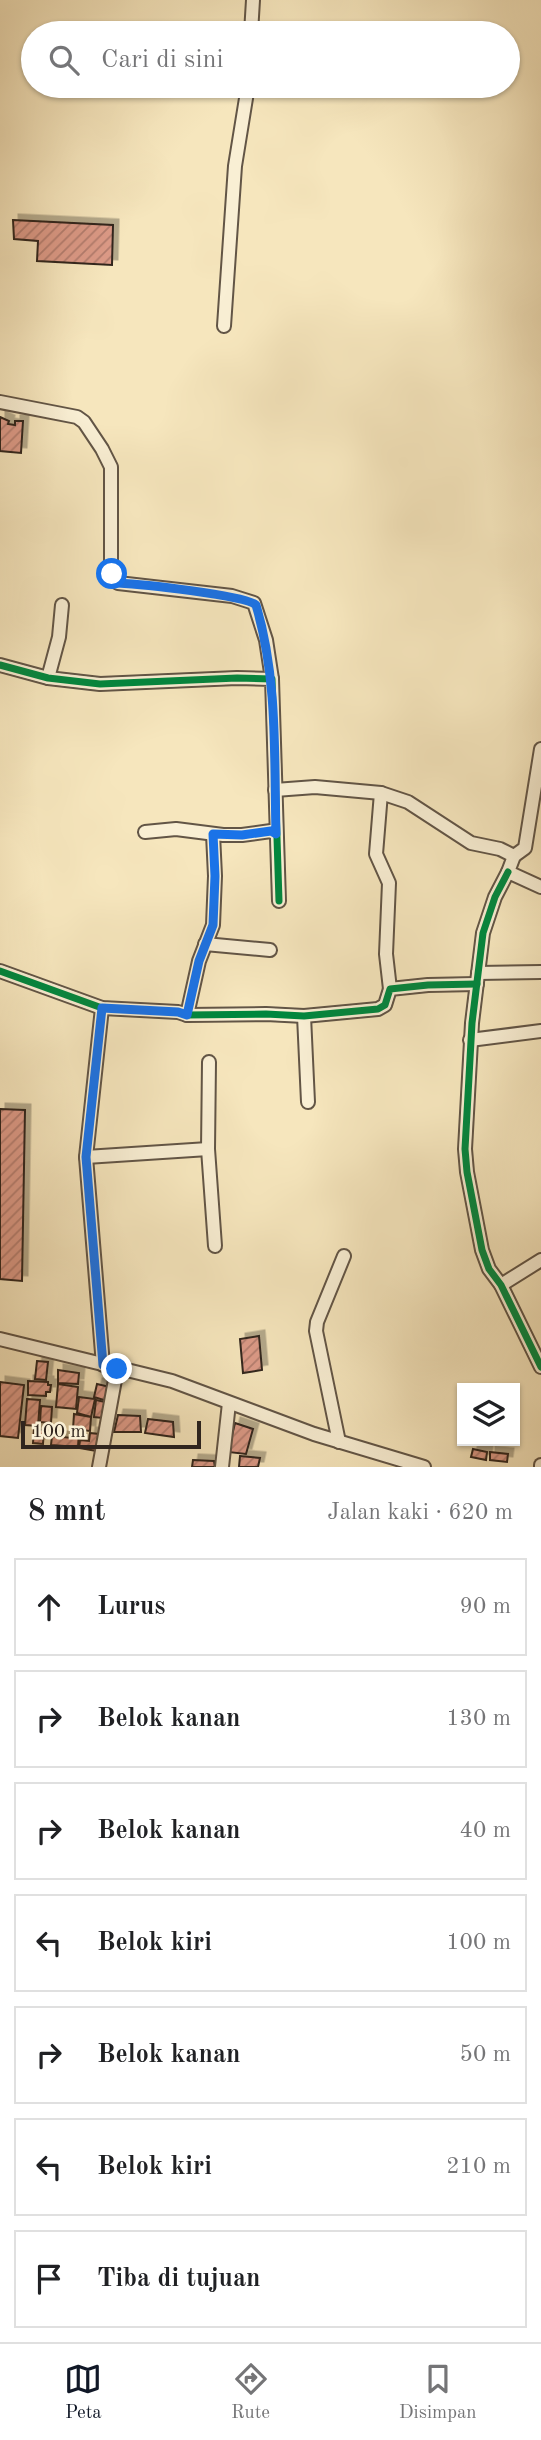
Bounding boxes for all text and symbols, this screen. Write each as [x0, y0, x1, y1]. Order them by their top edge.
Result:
search box [21, 21, 520, 98]
icon: search [45, 41, 83, 79]
text: Cari di sini [101, 47, 223, 73]
route start [96, 558, 127, 589]
route end [101, 1353, 132, 1384]
map controls [457, 1383, 520, 1446]
button: layers [457, 1383, 520, 1446]
scale bar [21, 1418, 201, 1450]
text: 100 m [32, 1423, 85, 1442]
text: 8 mnt [28, 1497, 105, 1527]
text: Jalan kaki · 620 m [327, 1501, 513, 1524]
icon: ahead [30, 1588, 68, 1626]
text: Lurus [97, 1594, 165, 1620]
text: 90 m [460, 1595, 511, 1618]
icon: right [30, 1700, 68, 1738]
text: Belok kanan [97, 1706, 241, 1732]
text: 130 m [446, 1707, 511, 1730]
icon: right [30, 1812, 68, 1850]
text: Belok kanan [97, 1818, 241, 1844]
text: 40 m [460, 1819, 511, 1842]
icon: left [30, 1924, 68, 1962]
text: Belok kiri [97, 1930, 212, 1956]
text: 100 m [446, 1931, 511, 1954]
icon: right [30, 2036, 68, 2074]
text: Belok kanan [97, 2042, 241, 2068]
text: 50 m [460, 2043, 511, 2066]
icon: left [30, 2148, 68, 2186]
text: Belok kiri [97, 2154, 212, 2180]
text: 210 m [446, 2155, 511, 2178]
icon: arrive [30, 2260, 68, 2298]
text: Tiba di tujuan [97, 2266, 261, 2292]
tab: Peta [64, 2360, 102, 2425]
tab: Rute [231, 2360, 270, 2425]
tab: Disimpan [399, 2360, 477, 2425]

